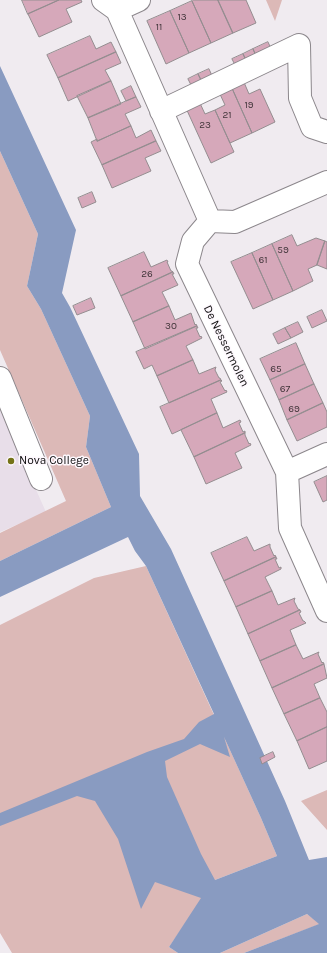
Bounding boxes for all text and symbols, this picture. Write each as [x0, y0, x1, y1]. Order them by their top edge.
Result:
house number: 13 [177, 11, 187, 23]
house number: 11 [156, 21, 162, 33]
house number: 19 [244, 99, 254, 111]
house number: 21 [222, 109, 232, 121]
house number: 23 [199, 119, 211, 131]
house number: 59 [277, 244, 289, 256]
house number: 61 [258, 254, 268, 266]
house number: 26 [141, 268, 153, 280]
street label: De Nessermolen [200, 303, 252, 389]
house number: 30 [165, 320, 177, 332]
house number: 65 [270, 363, 282, 375]
house number: 67 [280, 383, 290, 395]
house number: 69 [288, 403, 300, 415]
place label: Nova College [19, 454, 89, 468]
marker: Nova College [6, 456, 16, 466]

